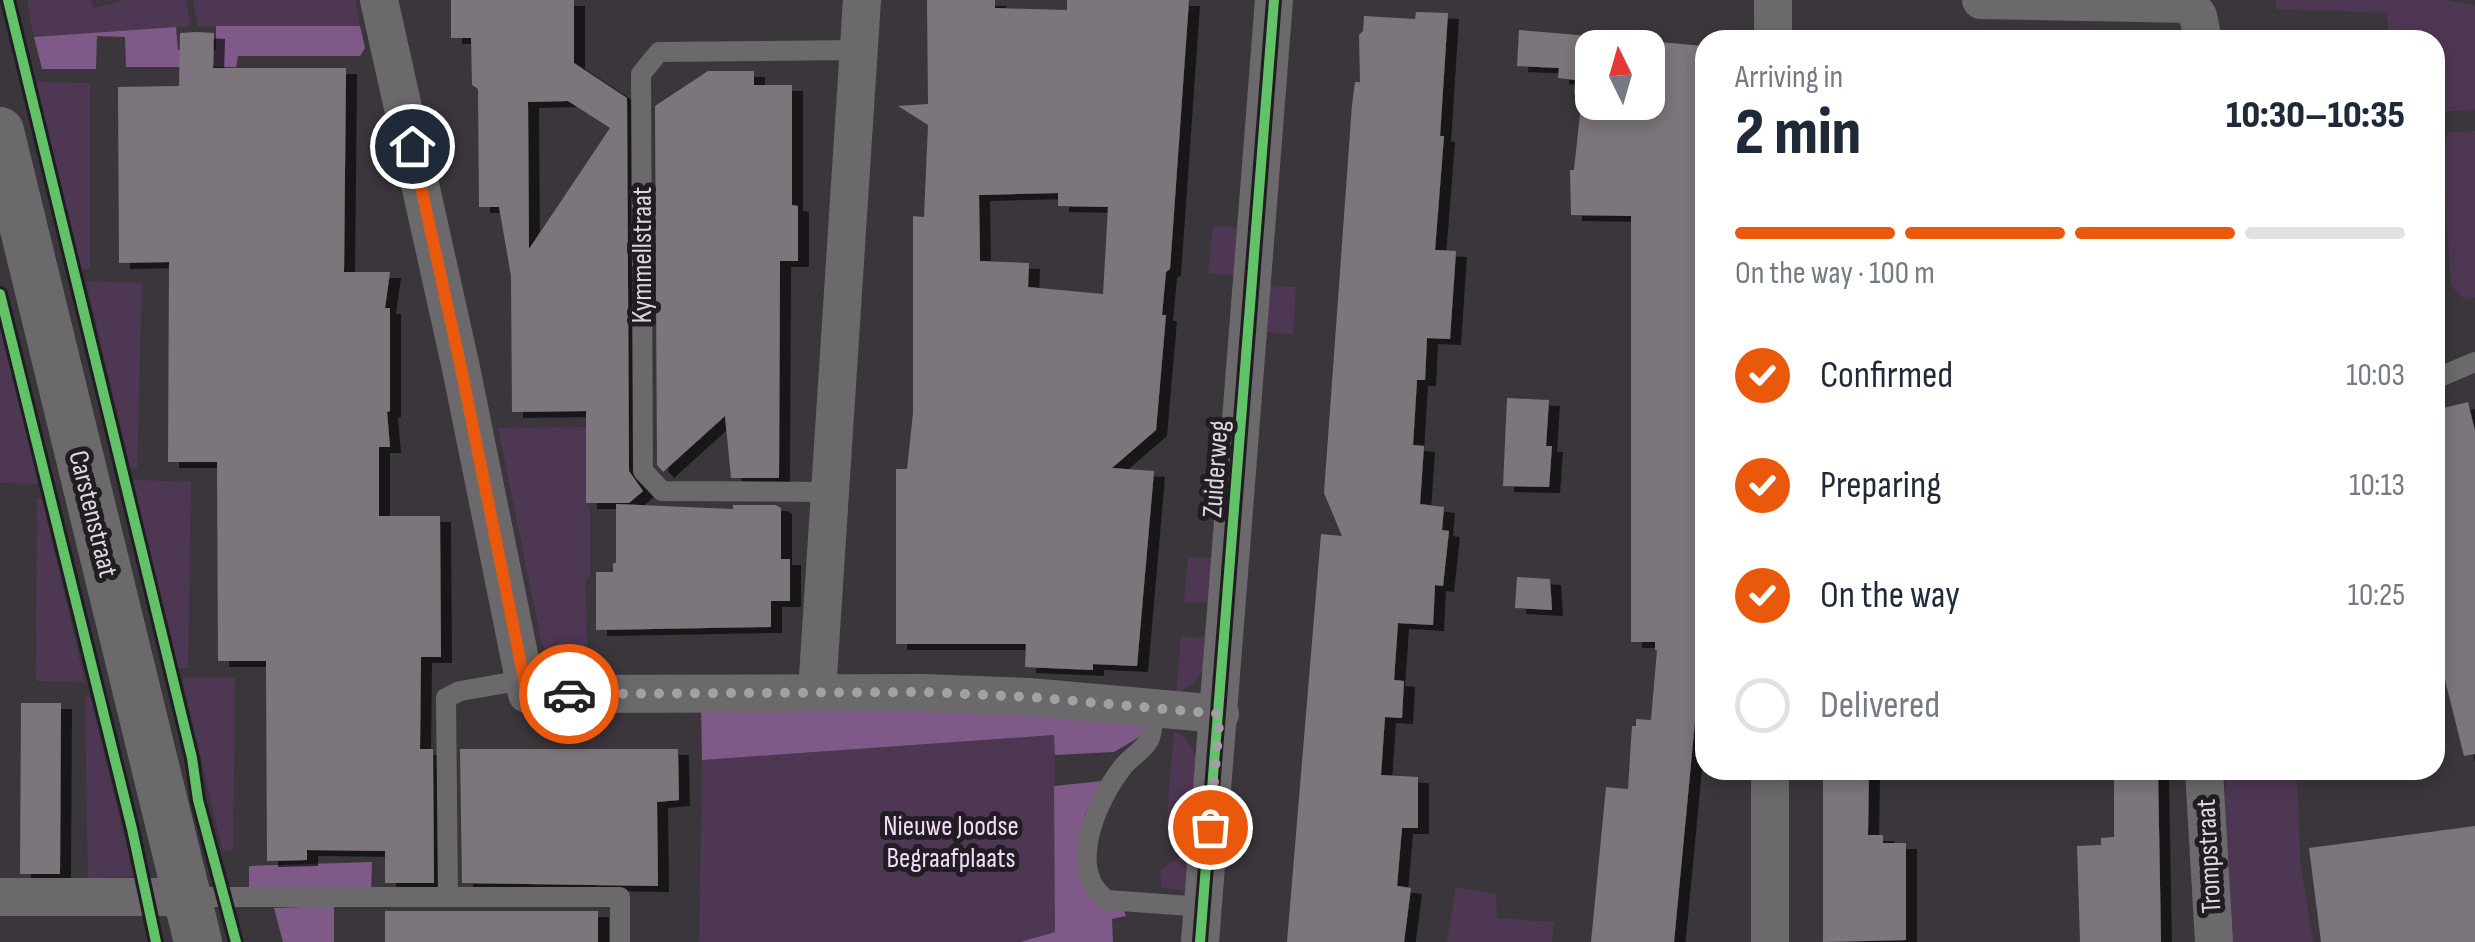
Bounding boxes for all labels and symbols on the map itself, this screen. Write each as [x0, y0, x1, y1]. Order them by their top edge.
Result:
north arrow [1575, 30, 1665, 120]
pin [370, 104, 455, 189]
street label: Kymmellstraat [626, 187, 659, 323]
street label: Zuiderweg [1196, 419, 1236, 519]
street label: Carstenstraat [61, 447, 125, 581]
courier [519, 644, 619, 744]
pin [1168, 785, 1253, 870]
street label: Trompstraat [2190, 798, 2228, 914]
park label: Nieuwe Joodse Begraafplaats [883, 810, 1019, 875]

